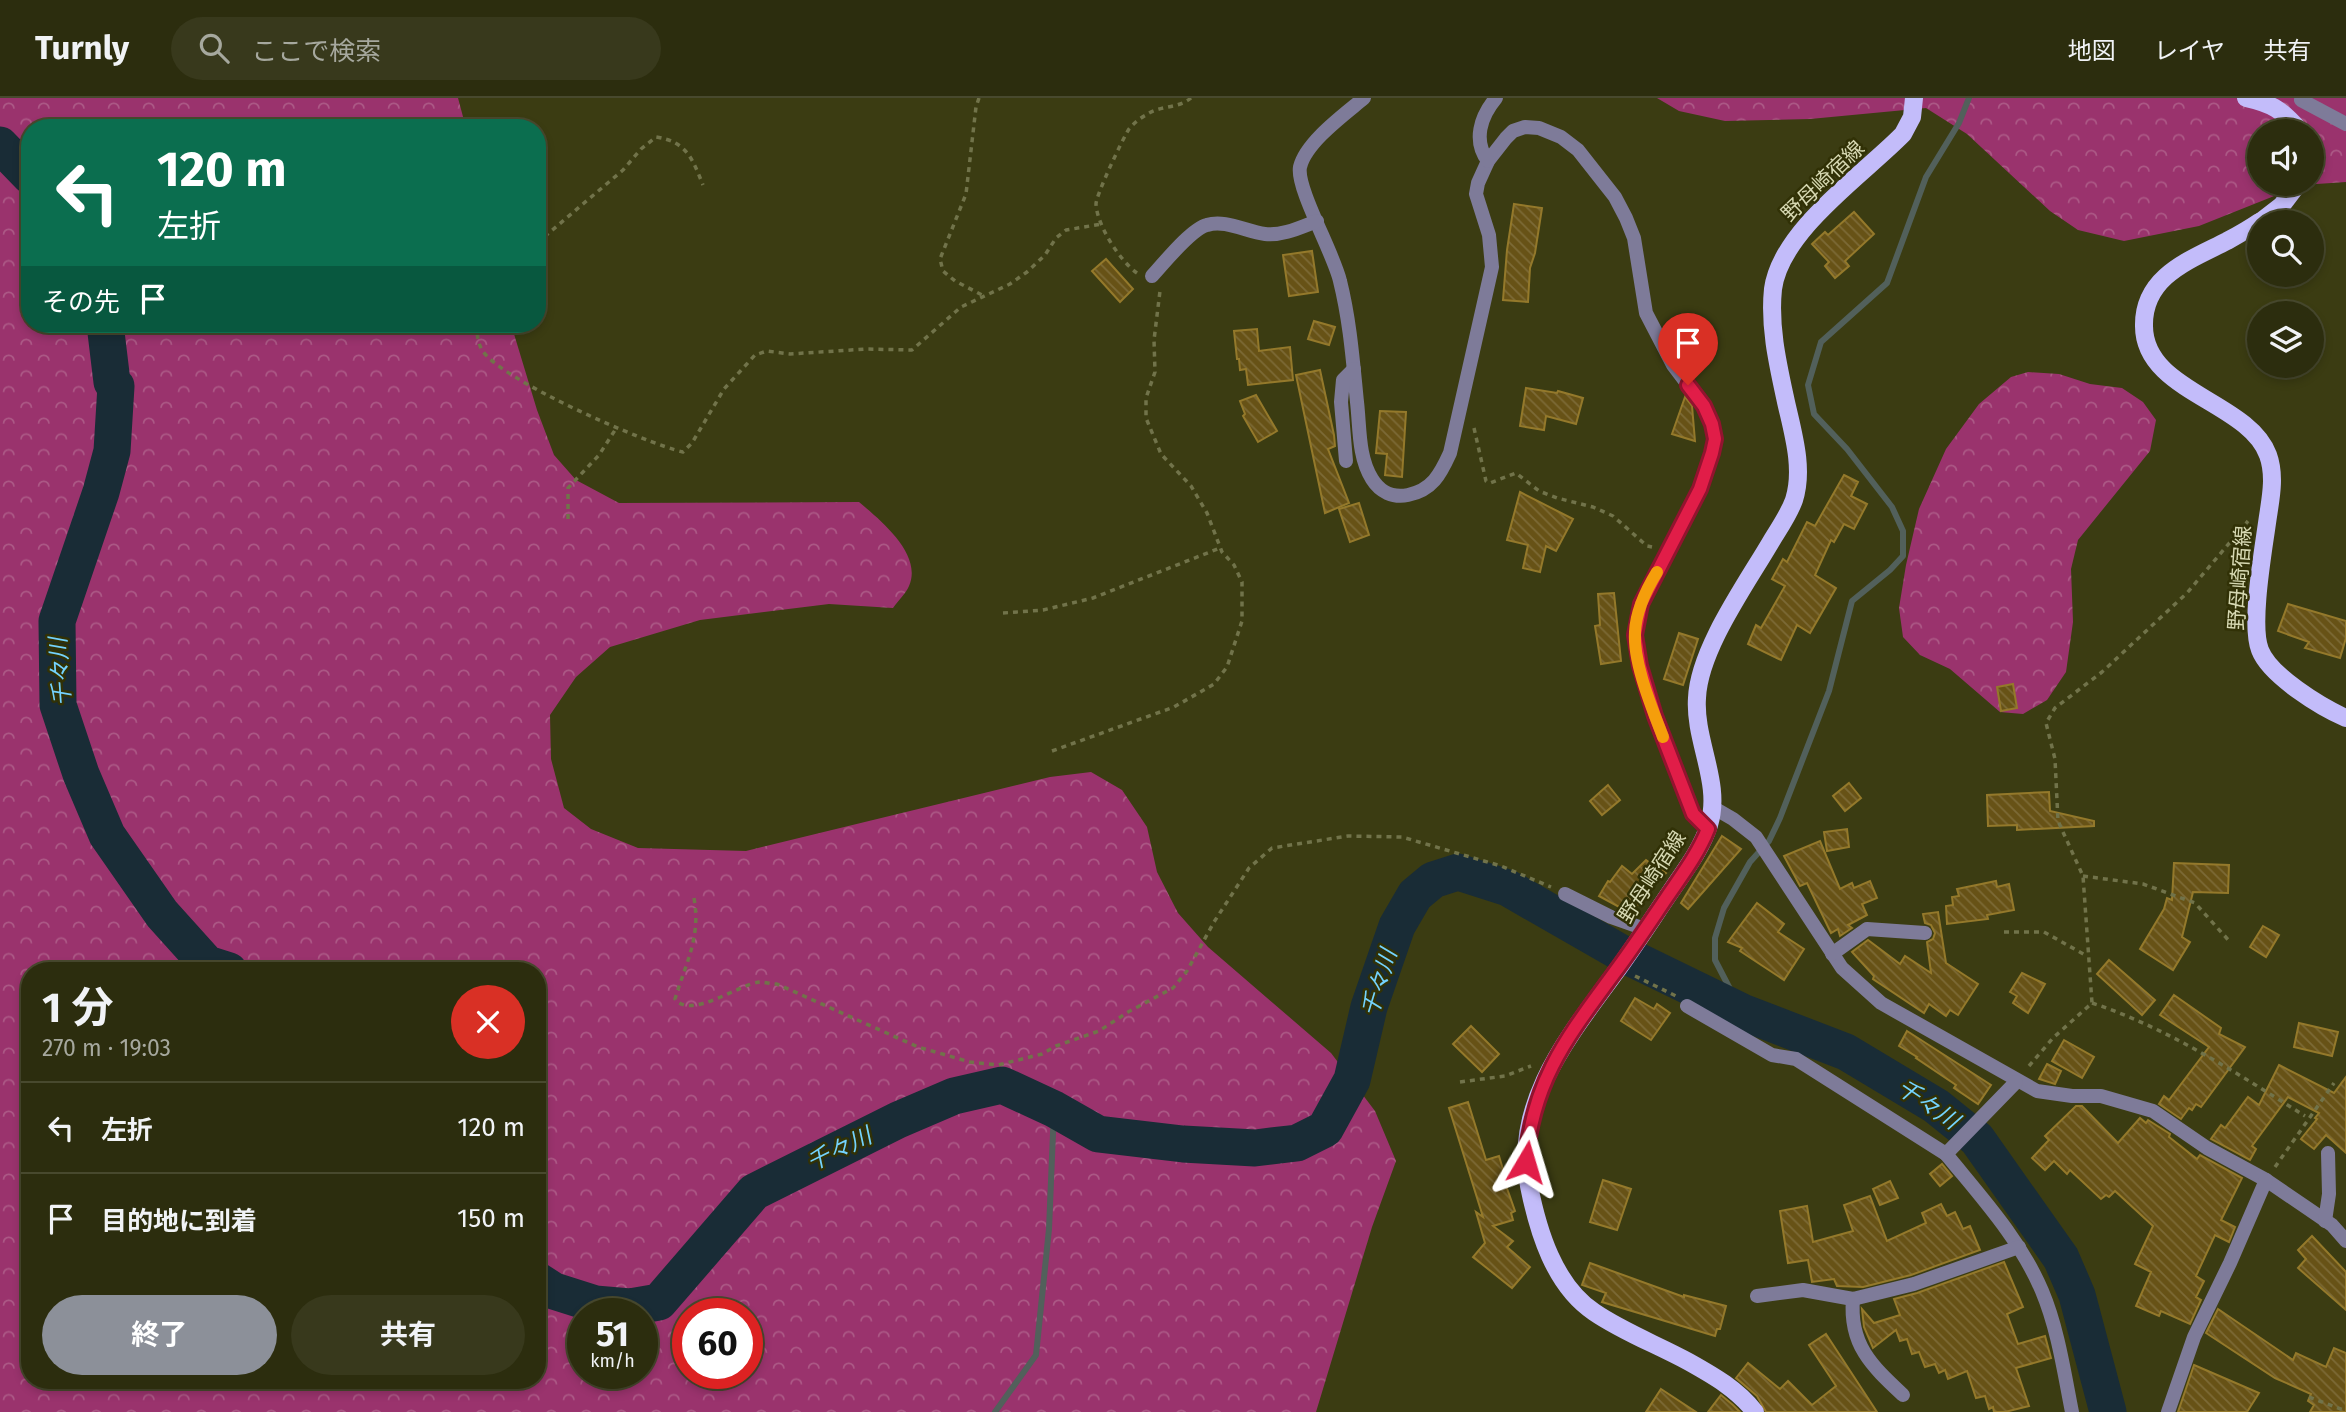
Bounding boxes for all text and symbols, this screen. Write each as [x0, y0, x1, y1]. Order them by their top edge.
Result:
search box [171, 17, 661, 80]
text: Turnly [35, 28, 129, 68]
icon: search [195, 29, 233, 67]
text: ここで検索 [251, 36, 381, 67]
text: 地図 [2068, 37, 2116, 65]
text: レイヤ [2154, 37, 2225, 65]
text: 共有 [2263, 37, 2311, 65]
map controls [2247, 119, 2324, 378]
button: sound [2247, 119, 2324, 196]
street label: 野母崎宿線 [1776, 135, 1870, 227]
text: 120 m [157, 140, 287, 199]
icon: left [42, 147, 133, 238]
text: 左折 [157, 207, 221, 245]
button: search [2247, 210, 2324, 287]
icon: arrive [134, 280, 172, 318]
text: その先 [42, 287, 120, 318]
button: layers [2247, 301, 2324, 378]
pin [1658, 313, 1718, 385]
icon: arrive [1669, 324, 1707, 362]
street label: 野母崎宿線 [2223, 525, 2257, 631]
water label: 千々川 [43, 634, 76, 707]
street label: 野母崎宿線 [1613, 826, 1691, 928]
water label: 千々川 [1356, 943, 1403, 1020]
text: 1 分 [42, 983, 113, 1033]
button: close [451, 985, 525, 1059]
text: 270 m · 19:03 [42, 1034, 171, 1062]
water label: 千々川 [1892, 1073, 1967, 1137]
icon: left [42, 1109, 80, 1147]
text: 120 m [457, 1112, 525, 1143]
text: 左折 [101, 1115, 153, 1146]
water label: 千々川 [802, 1120, 879, 1177]
position arrow [1489, 1125, 1563, 1199]
icon: arrive [42, 1200, 80, 1238]
text: 150 m [457, 1203, 525, 1234]
text: 目的地に到着 [101, 1206, 257, 1237]
button: 終了 [42, 1295, 277, 1375]
button: 共有 [291, 1295, 525, 1375]
speed limit sign: 60 [672, 1298, 763, 1389]
text: 51 [596, 1313, 629, 1355]
text: km/h [590, 1350, 635, 1372]

